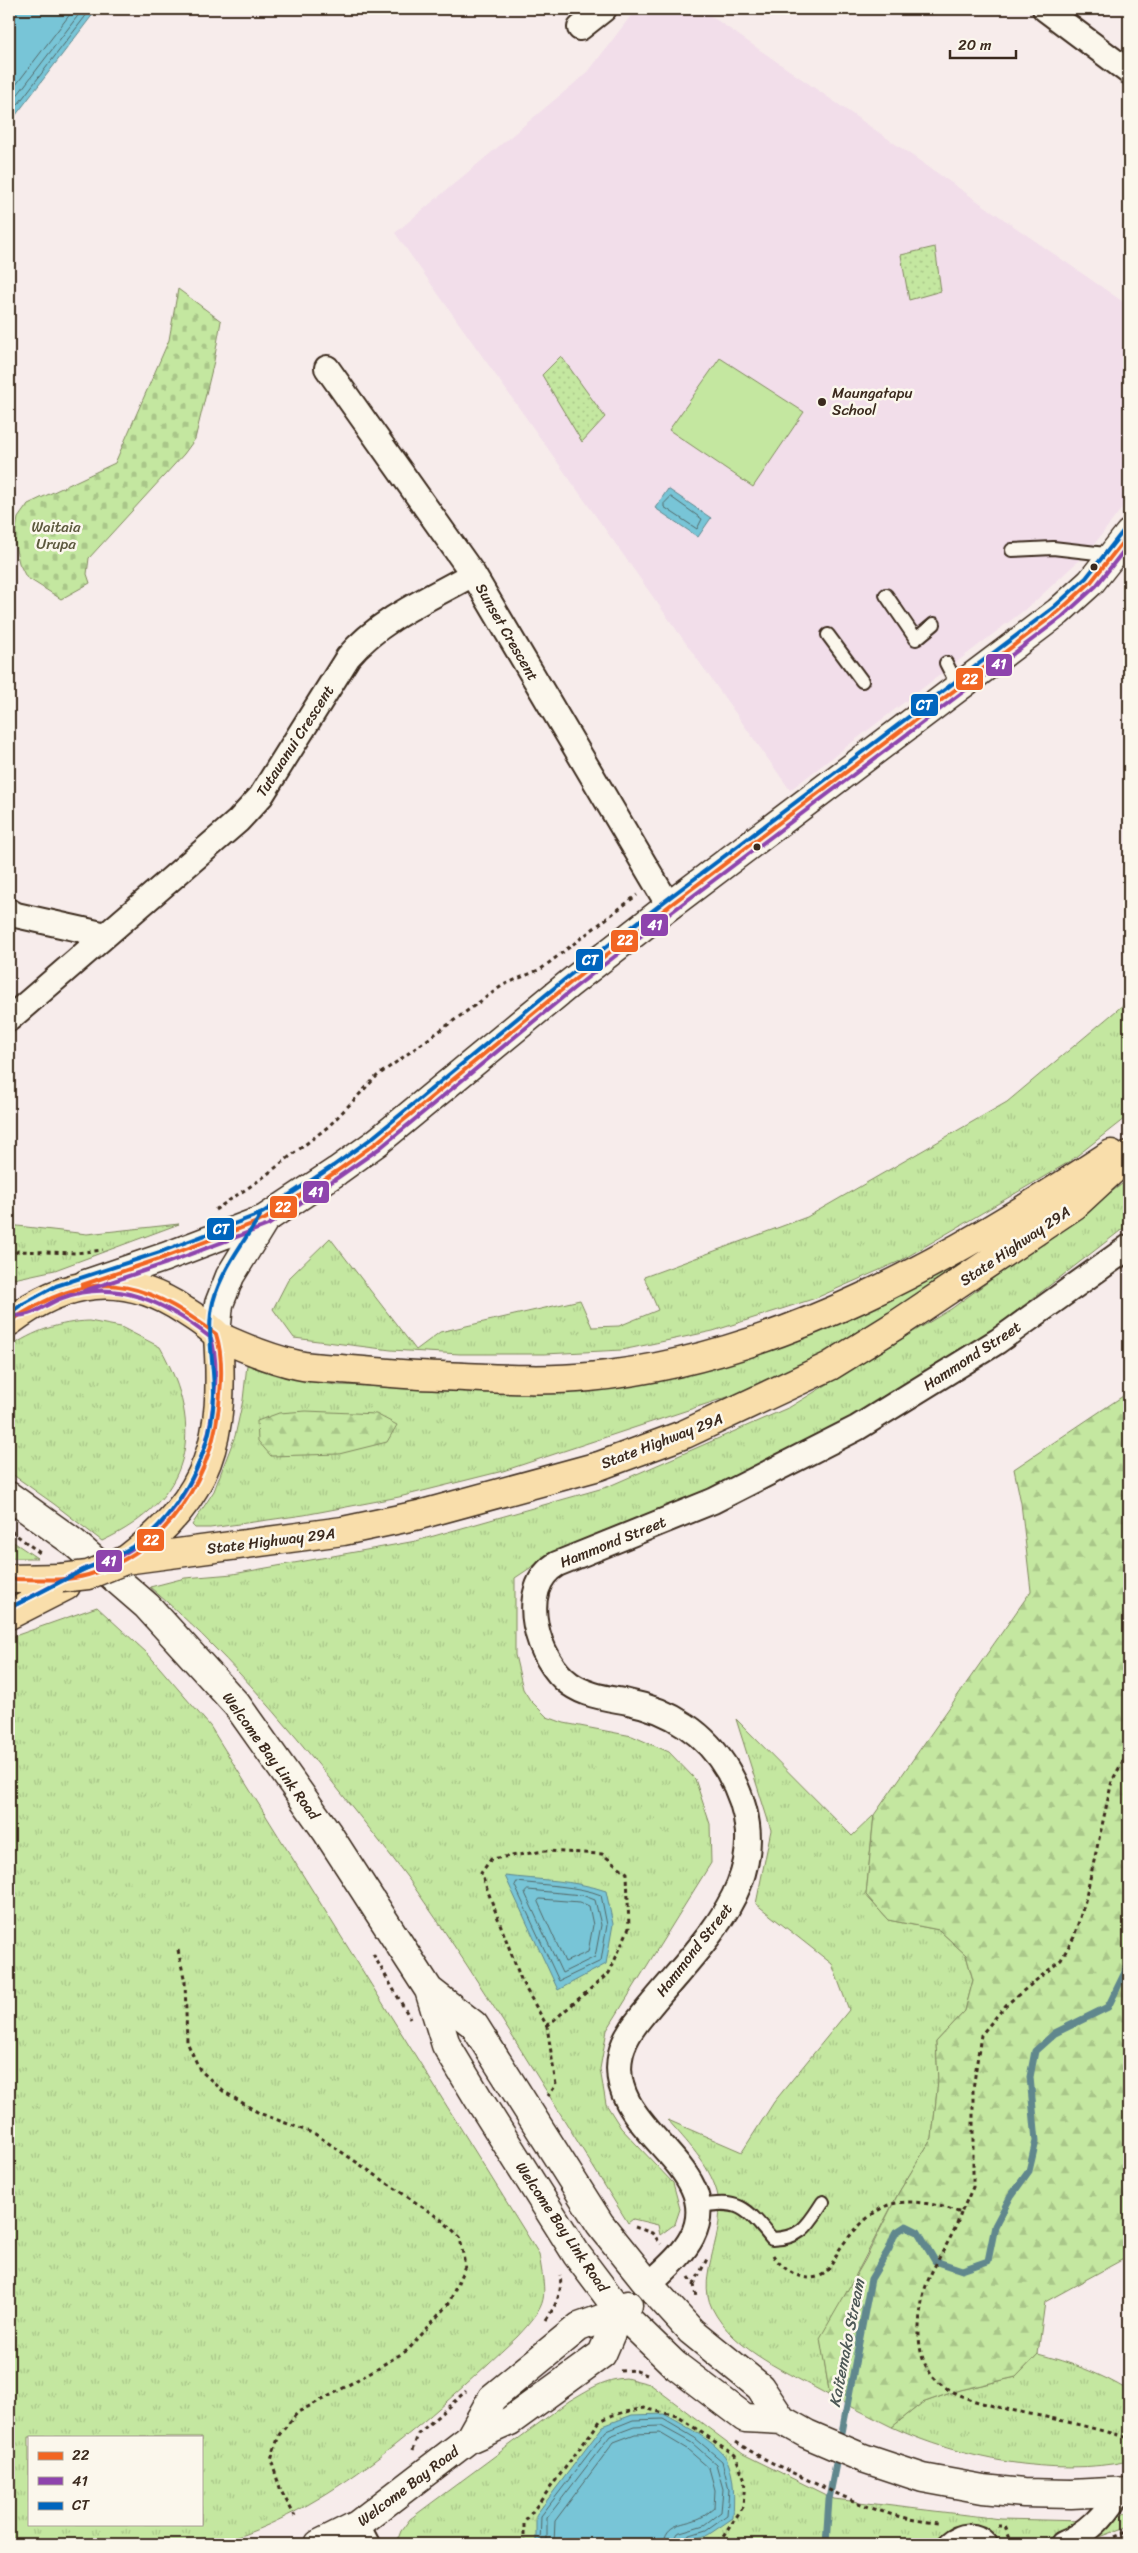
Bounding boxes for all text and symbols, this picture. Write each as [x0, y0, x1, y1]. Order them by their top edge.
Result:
scale bar [950, 28, 1017, 60]
text: 20 m [958, 32, 992, 58]
place label: Maungatapu School [832, 380, 913, 423]
marker: Maungatapu School [816, 396, 828, 408]
park label: Waitaia Urupa [32, 514, 81, 557]
unlabelled marker [1089, 562, 1099, 572]
street label: Sunset Crescent [468, 578, 546, 686]
text: 41 [991, 652, 1006, 677]
line badge: 41 [985, 653, 1013, 677]
line badge: 22 [955, 667, 984, 691]
text: 22 [961, 667, 979, 692]
street label: Tutauanui Crescent [249, 680, 341, 802]
line badge: CT [910, 693, 939, 717]
text: CT [915, 693, 934, 718]
unlabelled marker [752, 842, 762, 852]
line badge: 41 [640, 913, 669, 937]
text: 41 [647, 913, 662, 938]
text: 22 [616, 928, 634, 953]
line badge: 22 [610, 929, 639, 953]
line badge: CT [575, 948, 604, 972]
text: CT [581, 948, 600, 973]
line badge: 41 [302, 1180, 330, 1204]
text: 41 [308, 1180, 323, 1205]
line badge: 22 [269, 1195, 298, 1219]
text: 22 [274, 1195, 292, 1220]
street label: State Highway 29A [954, 1199, 1076, 1293]
line badge: CT [206, 1217, 235, 1241]
text: CT [212, 1217, 231, 1242]
street label: Hammond Street [918, 1314, 1027, 1398]
street label: State Highway 29A [597, 1406, 727, 1476]
street label: Hammond Street [556, 1509, 671, 1575]
street label: State Highway 29A [205, 1520, 337, 1562]
line badge: 22 [136, 1528, 165, 1552]
text: 22 [142, 1528, 160, 1553]
line badge: 41 [95, 1549, 123, 1573]
text: 41 [101, 1549, 116, 1574]
street label: Welcome Bay Link Road [216, 1687, 327, 1826]
street label: Hammond Street [649, 1897, 739, 2002]
street label: Welcome Bay Link Road [508, 2156, 616, 2299]
water label: Kaitemako Stream [820, 2275, 873, 2409]
legend [28, 2436, 202, 2526]
street label: Welcome Bay Road [351, 2438, 465, 2533]
text: 22 [72, 2442, 90, 2468]
text: 41 [72, 2468, 88, 2494]
text: CT [72, 2492, 90, 2518]

